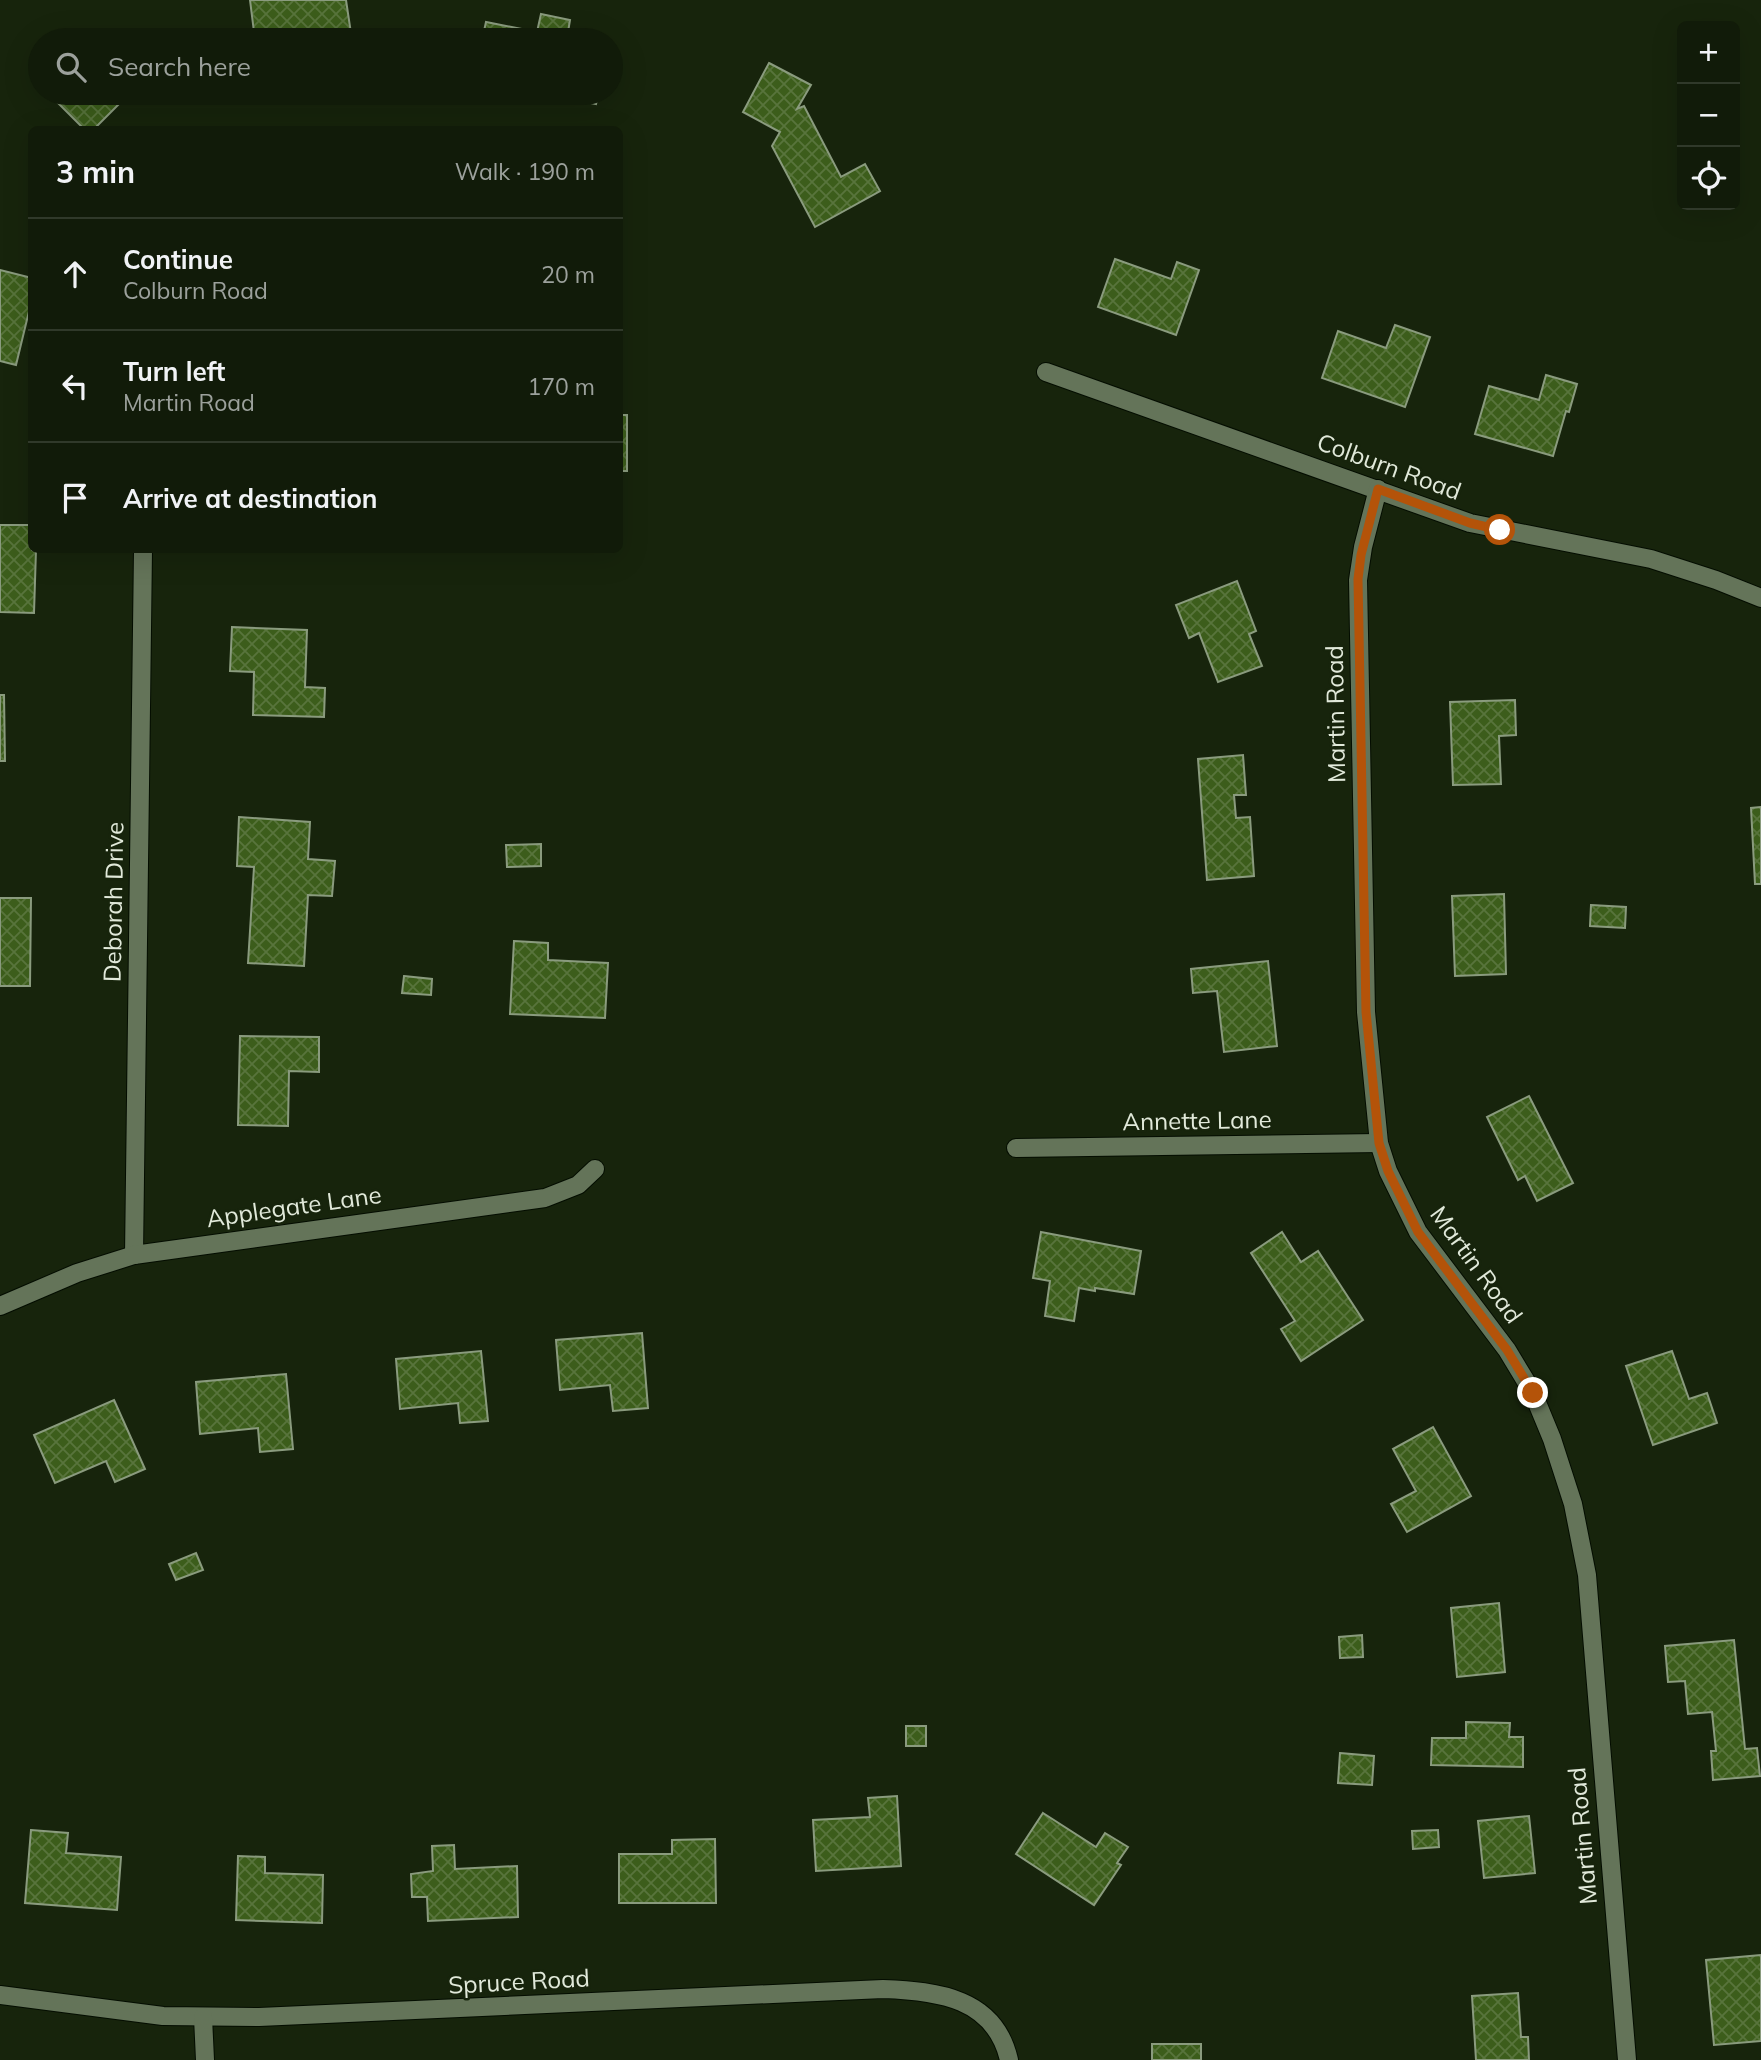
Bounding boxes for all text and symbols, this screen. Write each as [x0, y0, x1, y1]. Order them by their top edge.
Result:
map controls [1677, 21, 1740, 210]
button: + [1677, 21, 1740, 84]
search box [28, 28, 623, 105]
icon: search [52, 48, 90, 86]
text: Search here [108, 50, 251, 83]
button: − [1677, 84, 1740, 147]
button: locate [1677, 147, 1740, 210]
text: 3 min [56, 153, 135, 191]
text: Walk · 190 m [455, 157, 595, 186]
text: Continue [123, 243, 233, 276]
icon: ahead [56, 255, 94, 293]
text: 20 m [541, 260, 595, 289]
text: Colburn Road [123, 276, 268, 305]
text: Turn left [123, 355, 225, 388]
icon: left [56, 367, 94, 405]
text: 170 m [527, 372, 595, 401]
text: Martin Road [123, 388, 255, 417]
street label: Colburn Road [1313, 426, 1465, 506]
icon: arrive [56, 479, 94, 517]
text: Arrive at destination [123, 482, 378, 515]
route start [1484, 514, 1515, 545]
street label: Martin Road [1319, 645, 1351, 783]
street label: Deborah Drive [97, 822, 129, 982]
street label: Annette Lane [1122, 1104, 1272, 1136]
street label: Applegate Lane [204, 1179, 383, 1233]
street label: Martin Road [1424, 1200, 1529, 1329]
route end [1517, 1377, 1548, 1408]
street label: Martin Road [1561, 1766, 1603, 1906]
street label: Spruce Road [447, 1962, 590, 2000]

